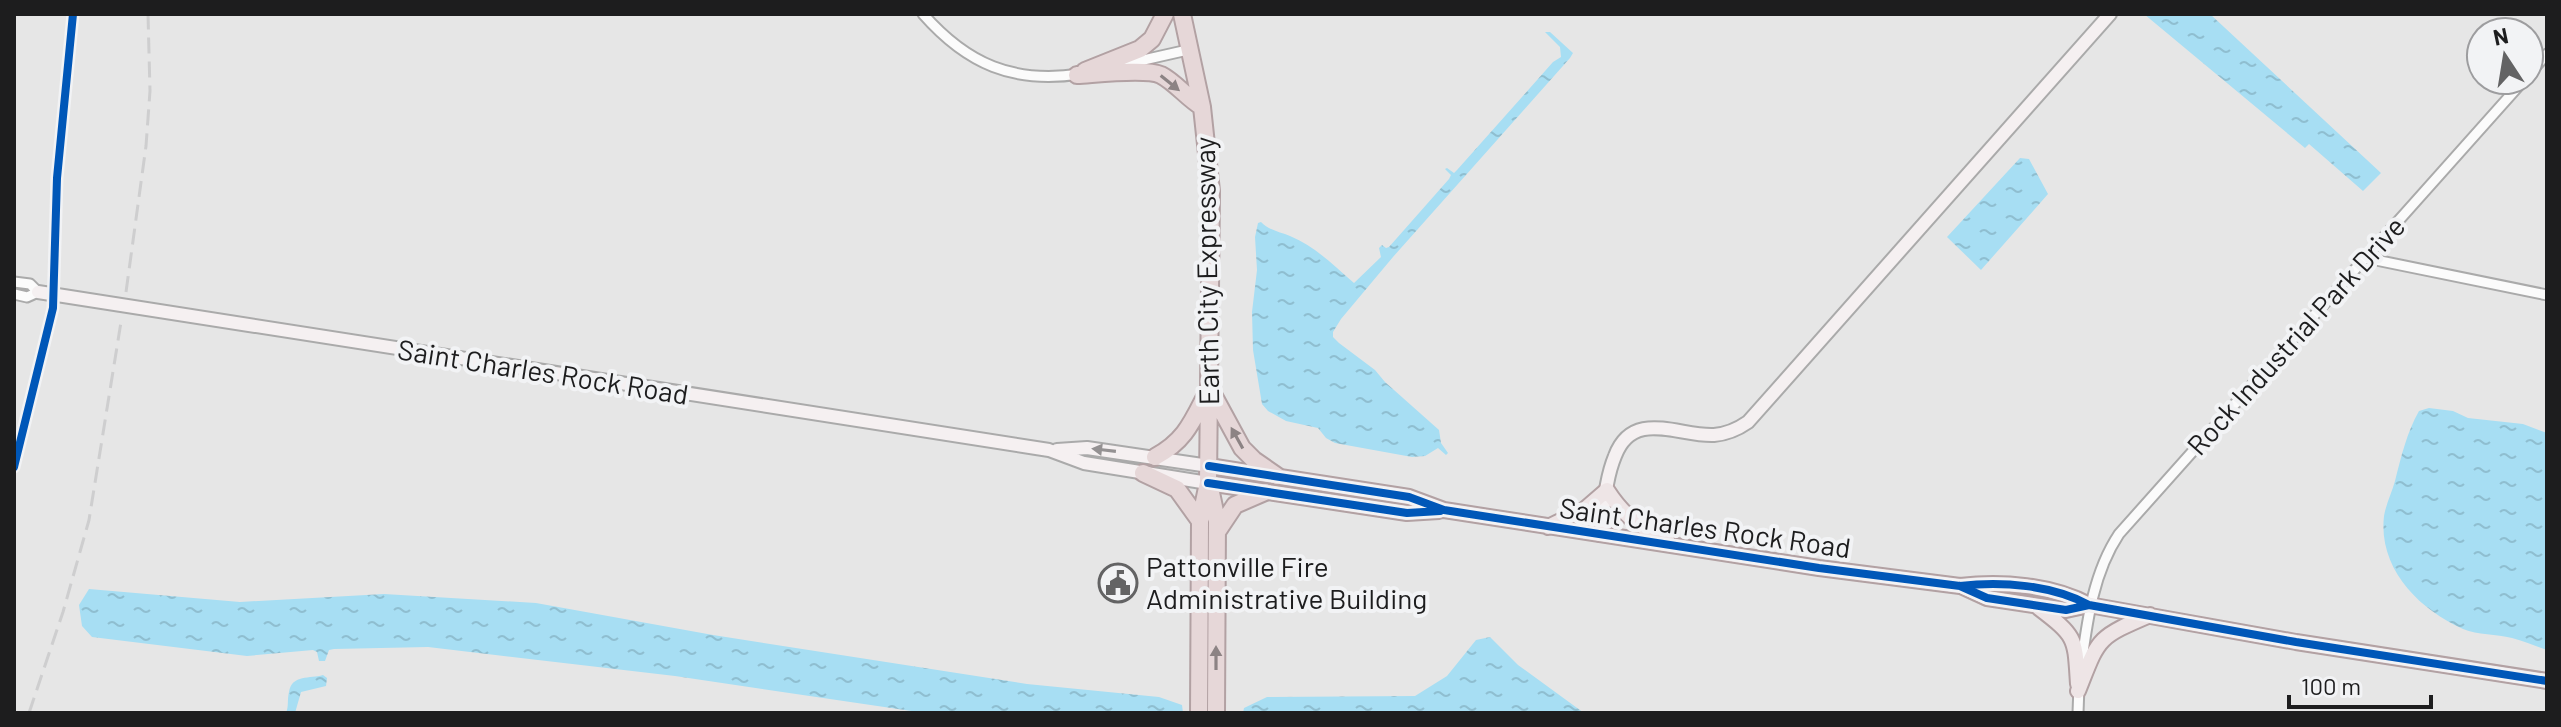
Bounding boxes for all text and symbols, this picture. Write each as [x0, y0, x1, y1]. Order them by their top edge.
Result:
north arrow [2465, 16, 2545, 96]
text: N [2491, 21, 2510, 50]
one-way arrow [1160, 74, 1180, 90]
street label: Earth City Expressway [1187, 136, 1225, 406]
street label: Rock Industrial Park Drive [2179, 209, 2411, 462]
street label: Saint Charles Rock Road [395, 331, 691, 411]
one-way arrow [1231, 426, 1244, 449]
one-way arrow [1091, 443, 1116, 456]
street label: Saint Charles Rock Road [1557, 490, 1853, 564]
place label: Pattonville Fire Administrative Building [1146, 549, 1427, 615]
public building icon: Pattonville Fire Administrative Building [1097, 562, 1139, 604]
one-way arrow [1210, 645, 1222, 670]
scale bar [2289, 659, 2431, 709]
text: 100 m [2301, 671, 2361, 700]

